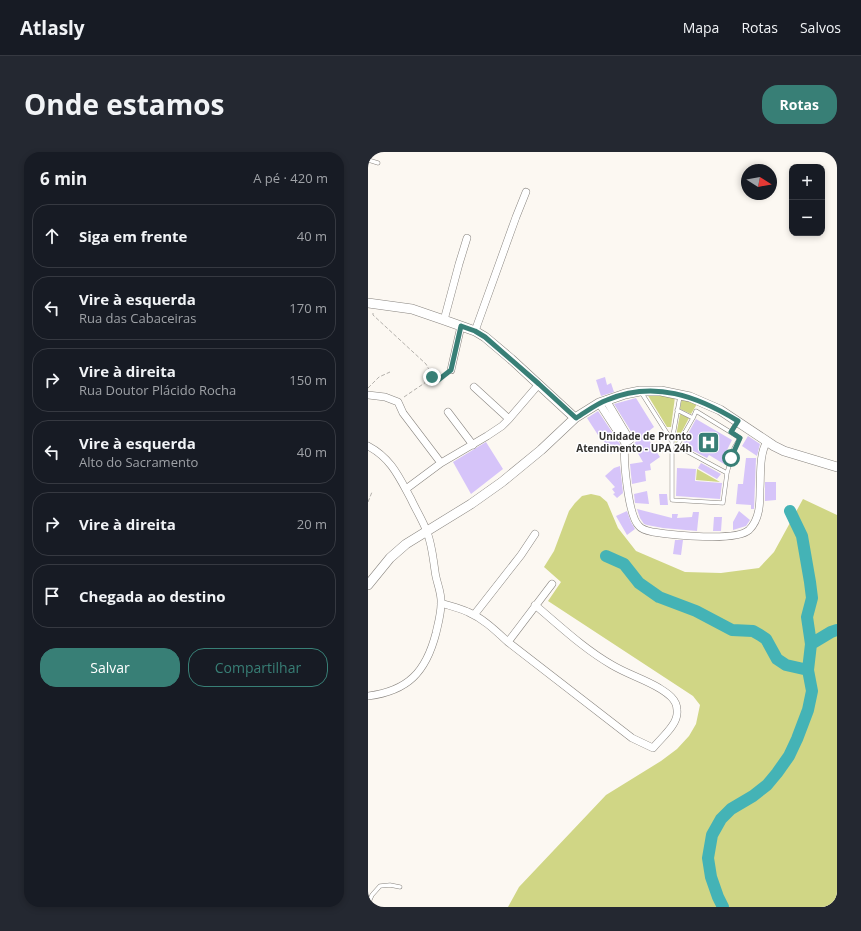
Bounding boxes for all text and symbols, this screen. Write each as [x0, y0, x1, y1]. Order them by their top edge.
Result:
text: Atlasly [20, 15, 85, 41]
text: Mapa [683, 18, 719, 37]
text: Rotas [741, 18, 778, 37]
text: Salvos [800, 18, 841, 37]
text: Onde estamos [24, 85, 225, 123]
button: Rotas [762, 85, 837, 124]
north arrow [741, 164, 777, 200]
map controls [789, 164, 825, 236]
button: + [789, 164, 825, 200]
text: 6 min [40, 167, 87, 190]
text: A pé · 420 m [253, 169, 328, 187]
button: − [789, 200, 825, 236]
icon: ahead [41, 225, 63, 247]
text: Siga em frente [79, 226, 187, 246]
text: 40 m [297, 227, 327, 245]
text: Vire à esquerda [79, 289, 196, 309]
icon: left [41, 297, 63, 319]
text: 170 m [289, 299, 327, 317]
text: Rua das Cabaceiras [79, 309, 196, 327]
text: Vire à direita [79, 361, 176, 381]
route end [423, 368, 441, 386]
icon: right [41, 369, 63, 391]
text: 150 m [289, 371, 327, 389]
text: Rua Doutor Plácido Rocha [79, 381, 236, 399]
place label: Unidade de Pronto Atendimento - UPA 24h [576, 429, 692, 455]
hospital icon: Unidade de Pronto Atendimento - UPA 24h [695, 429, 721, 455]
text: Vire à esquerda [79, 433, 196, 453]
icon: left [41, 441, 63, 463]
text: 40 m [297, 443, 327, 461]
route start [722, 449, 740, 467]
text: Alto do Sacramento [79, 453, 198, 471]
icon: right [41, 513, 63, 535]
text: Vire à direita [79, 514, 176, 534]
text: 20 m [297, 515, 327, 533]
icon: arrive [41, 585, 63, 607]
text: Chegada ao destino [79, 586, 226, 606]
button: Salvar [40, 648, 180, 687]
button: Compartilhar [188, 648, 328, 687]

